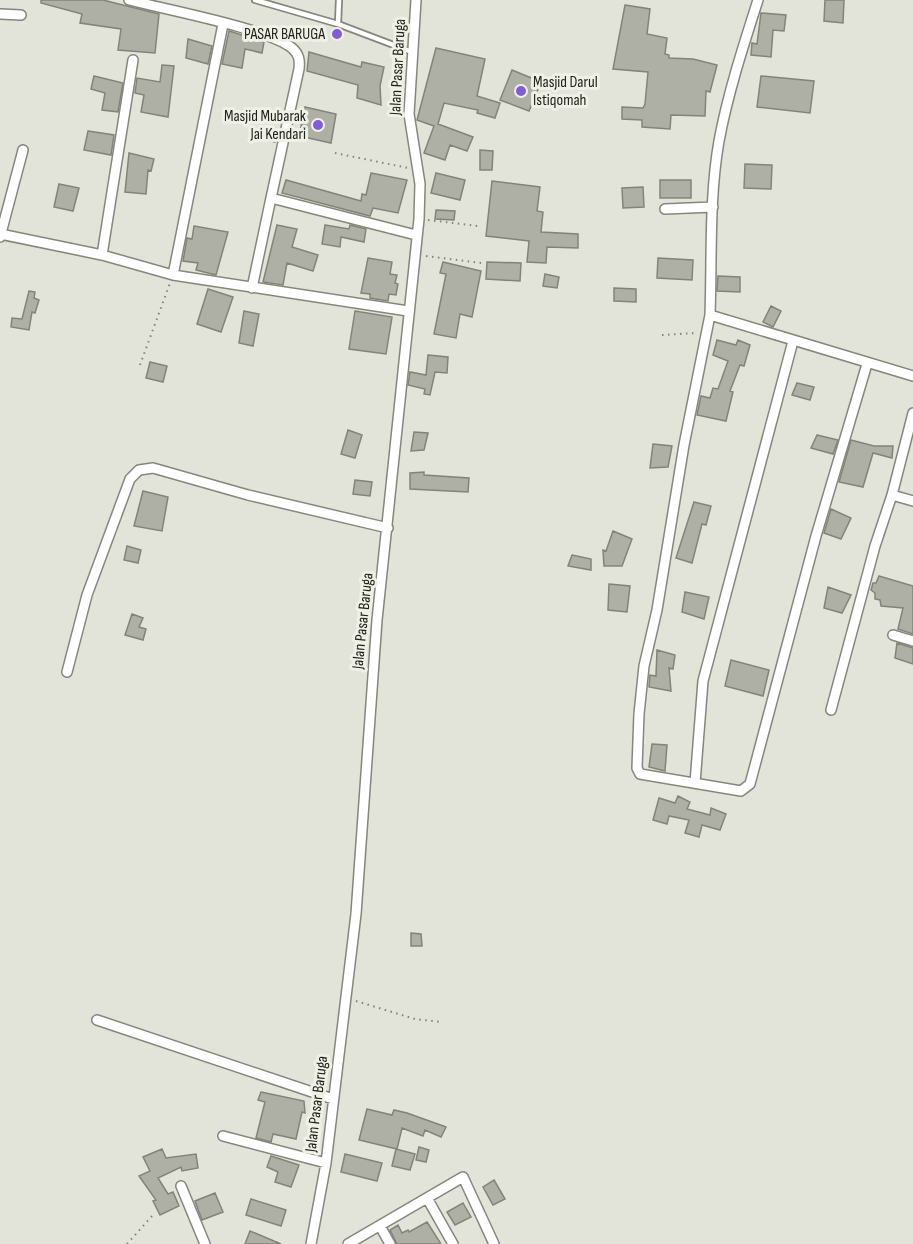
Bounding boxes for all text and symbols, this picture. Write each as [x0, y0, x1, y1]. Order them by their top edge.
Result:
street label: Jalan Pasar Baruga [386, 18, 410, 117]
place label: PASAR BARUGA [244, 25, 325, 44]
marker: PASAR BARUGA [330, 27, 344, 41]
place label: Masjid Darul Istiqomah [533, 73, 598, 110]
marker: Masjid Darul Istiqomah [514, 84, 528, 98]
place label: Masjid Mubarak Jai Kendari [224, 107, 306, 144]
marker: Masjid Mubarak Jai Kendari [311, 118, 325, 132]
street label: Jalan Pasar Baruga [348, 572, 377, 671]
street label: Jalan Pasar Baruga [302, 1055, 332, 1154]

